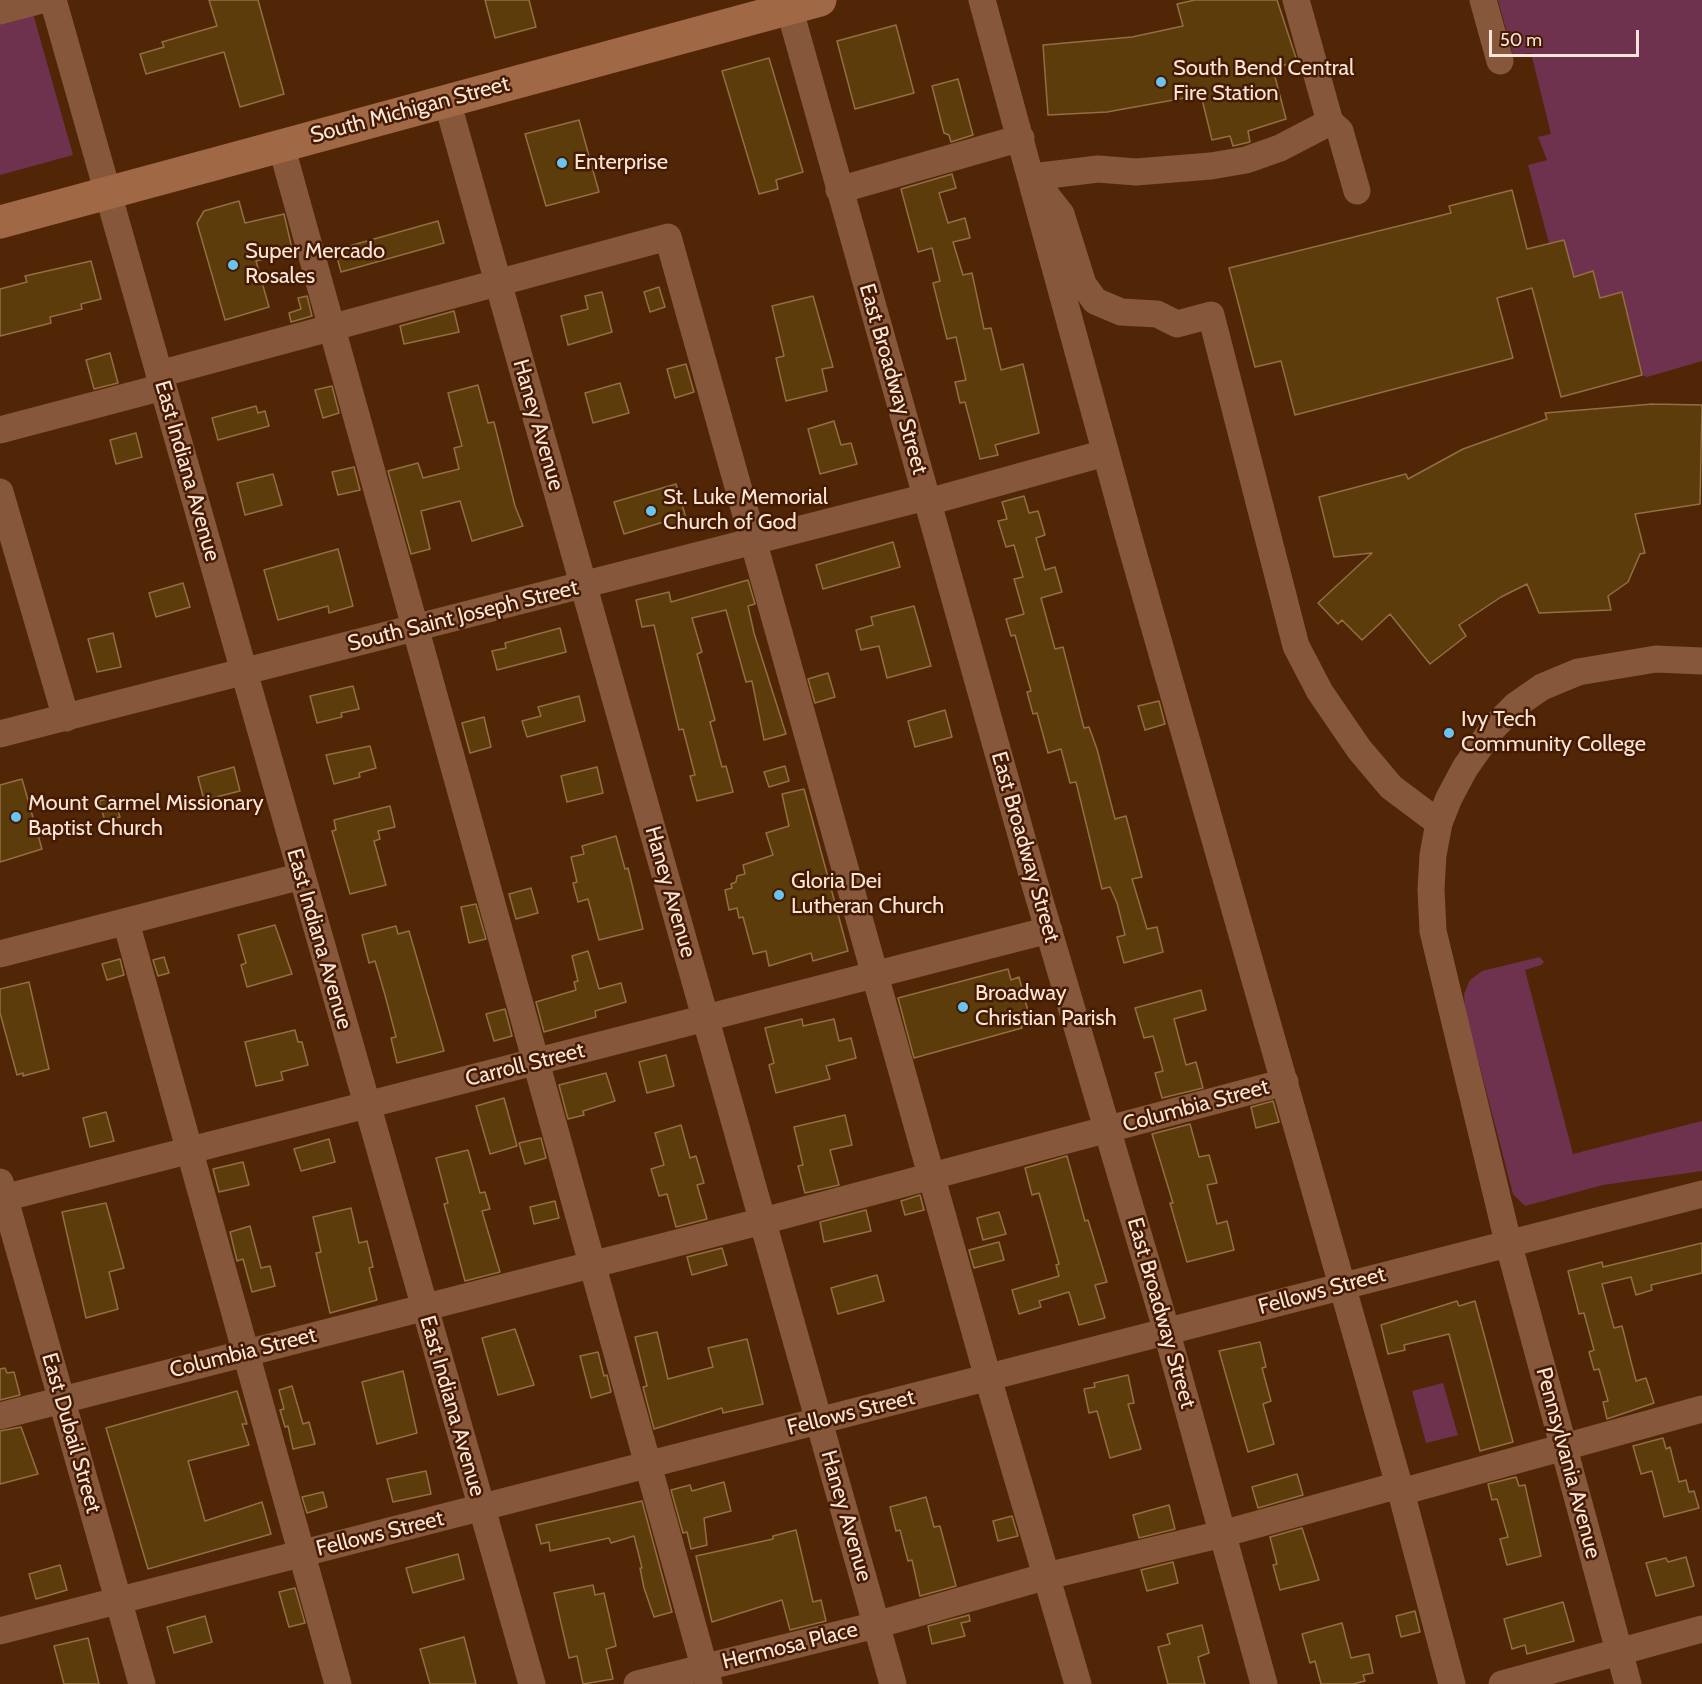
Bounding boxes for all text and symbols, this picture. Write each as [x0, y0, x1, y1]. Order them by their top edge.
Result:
scale bar [1492, 18, 1642, 56]
text: 50 m [1500, 29, 1542, 51]
place label: South Bend Central Fire Station [1173, 56, 1354, 107]
street label: South Michigan Street [308, 71, 512, 149]
marker: South Bend Central Fire Station [1154, 75, 1168, 89]
place label: Enterprise [574, 150, 668, 176]
marker: Enterprise [555, 156, 569, 170]
place label: Super Mercado Rosales [245, 239, 385, 290]
marker: Super Mercado Rosales [226, 258, 240, 272]
street label: East Broadway Street [853, 281, 933, 477]
street label: Haney Avenue [507, 356, 569, 494]
street label: East Indiana Avenue [149, 378, 225, 564]
place label: St. Luke Memorial Church of God [663, 485, 828, 536]
marker: St. Luke Memorial Church of God [644, 504, 658, 518]
street label: South Saint Joseph Street [345, 575, 581, 657]
place label: Ivy Tech Community College [1461, 707, 1646, 758]
marker: Ivy Tech Community College [1442, 726, 1456, 740]
street label: East Broadway Street [985, 749, 1065, 945]
place label: Mount Carmel Missionary Baptist Church [28, 791, 264, 842]
marker: Mount Carmel Missionary Baptist Church [9, 810, 23, 824]
street label: Haney Avenue [639, 823, 701, 961]
street label: East Indiana Avenue [281, 846, 357, 1032]
place label: Gloria Dei Lutheran Church [791, 869, 944, 920]
marker: Gloria Dei Lutheran Church [772, 888, 786, 902]
place label: Broadway Christian Parish [975, 981, 1117, 1032]
marker: Broadway Christian Parish [956, 1000, 970, 1014]
street label: Carroll Street [463, 1037, 587, 1093]
street label: Columbia Street [1120, 1074, 1272, 1138]
street label: East Broadway Street [1121, 1215, 1201, 1411]
street label: Fellows Street [1256, 1261, 1388, 1321]
street label: East Indiana Avenue [414, 1313, 490, 1499]
street label: Columbia Street [167, 1322, 319, 1384]
street label: East Dubail Street [35, 1350, 107, 1516]
street label: Pennsylvania Avenue [1530, 1364, 1606, 1562]
street label: Fellows Street [784, 1384, 918, 1442]
street label: Haney Avenue [815, 1447, 877, 1585]
street label: Fellows Street [313, 1505, 447, 1563]
street label: Hermosa Place [719, 1616, 861, 1676]

